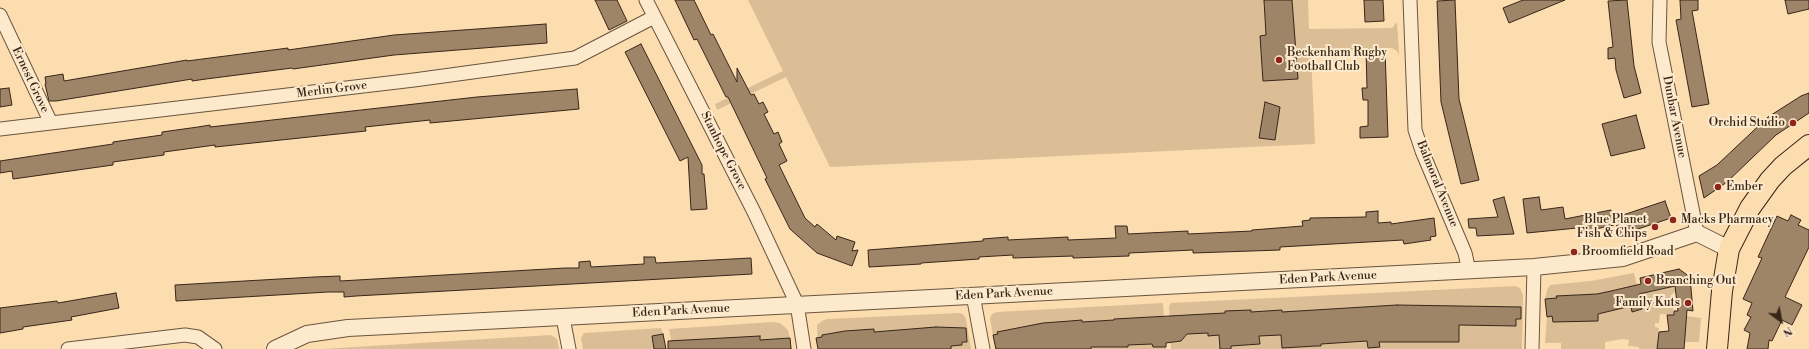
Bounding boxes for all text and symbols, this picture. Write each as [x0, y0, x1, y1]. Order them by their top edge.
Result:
street label: Ernest Grove [8, 45, 52, 115]
place label: Beckenham Rugby Football Club [1287, 46, 1387, 74]
marker: Beckenham Rugby Football Club [1274, 55, 1284, 65]
street label: Dunbar Avenue [1659, 75, 1689, 159]
street label: Merlin Grove [296, 79, 368, 101]
street label: Stanhope Grove [697, 109, 749, 193]
place label: Orchid Studio [1709, 116, 1785, 130]
marker: Orchid Studio [1788, 118, 1798, 128]
street label: Balmoral Avenue [1413, 139, 1461, 229]
place label: Ember [1726, 180, 1763, 194]
marker: Ember [1713, 182, 1723, 192]
place label: Blue Planet Fish & Chips [1577, 213, 1647, 241]
place label: Macks Pharmacy [1681, 213, 1774, 227]
marker: Macks Pharmacy [1668, 215, 1678, 225]
marker: Blue Planet Fish & Chips [1650, 222, 1660, 232]
place label: Broomfield Road [1582, 245, 1674, 259]
marker: Broomfield Road [1569, 247, 1579, 257]
street label: Eden Park Avenue [1279, 268, 1377, 288]
place label: Branching Out [1656, 274, 1736, 288]
marker: Branching Out [1643, 276, 1653, 286]
street label: Eden Park Avenue [955, 284, 1053, 304]
place label: Family Kuts [1615, 296, 1680, 310]
marker: Family Kuts [1683, 298, 1693, 308]
street label: Eden Park Avenue [632, 301, 730, 321]
north arrow [1761, 301, 1801, 341]
text: N [1780, 323, 1795, 339]

